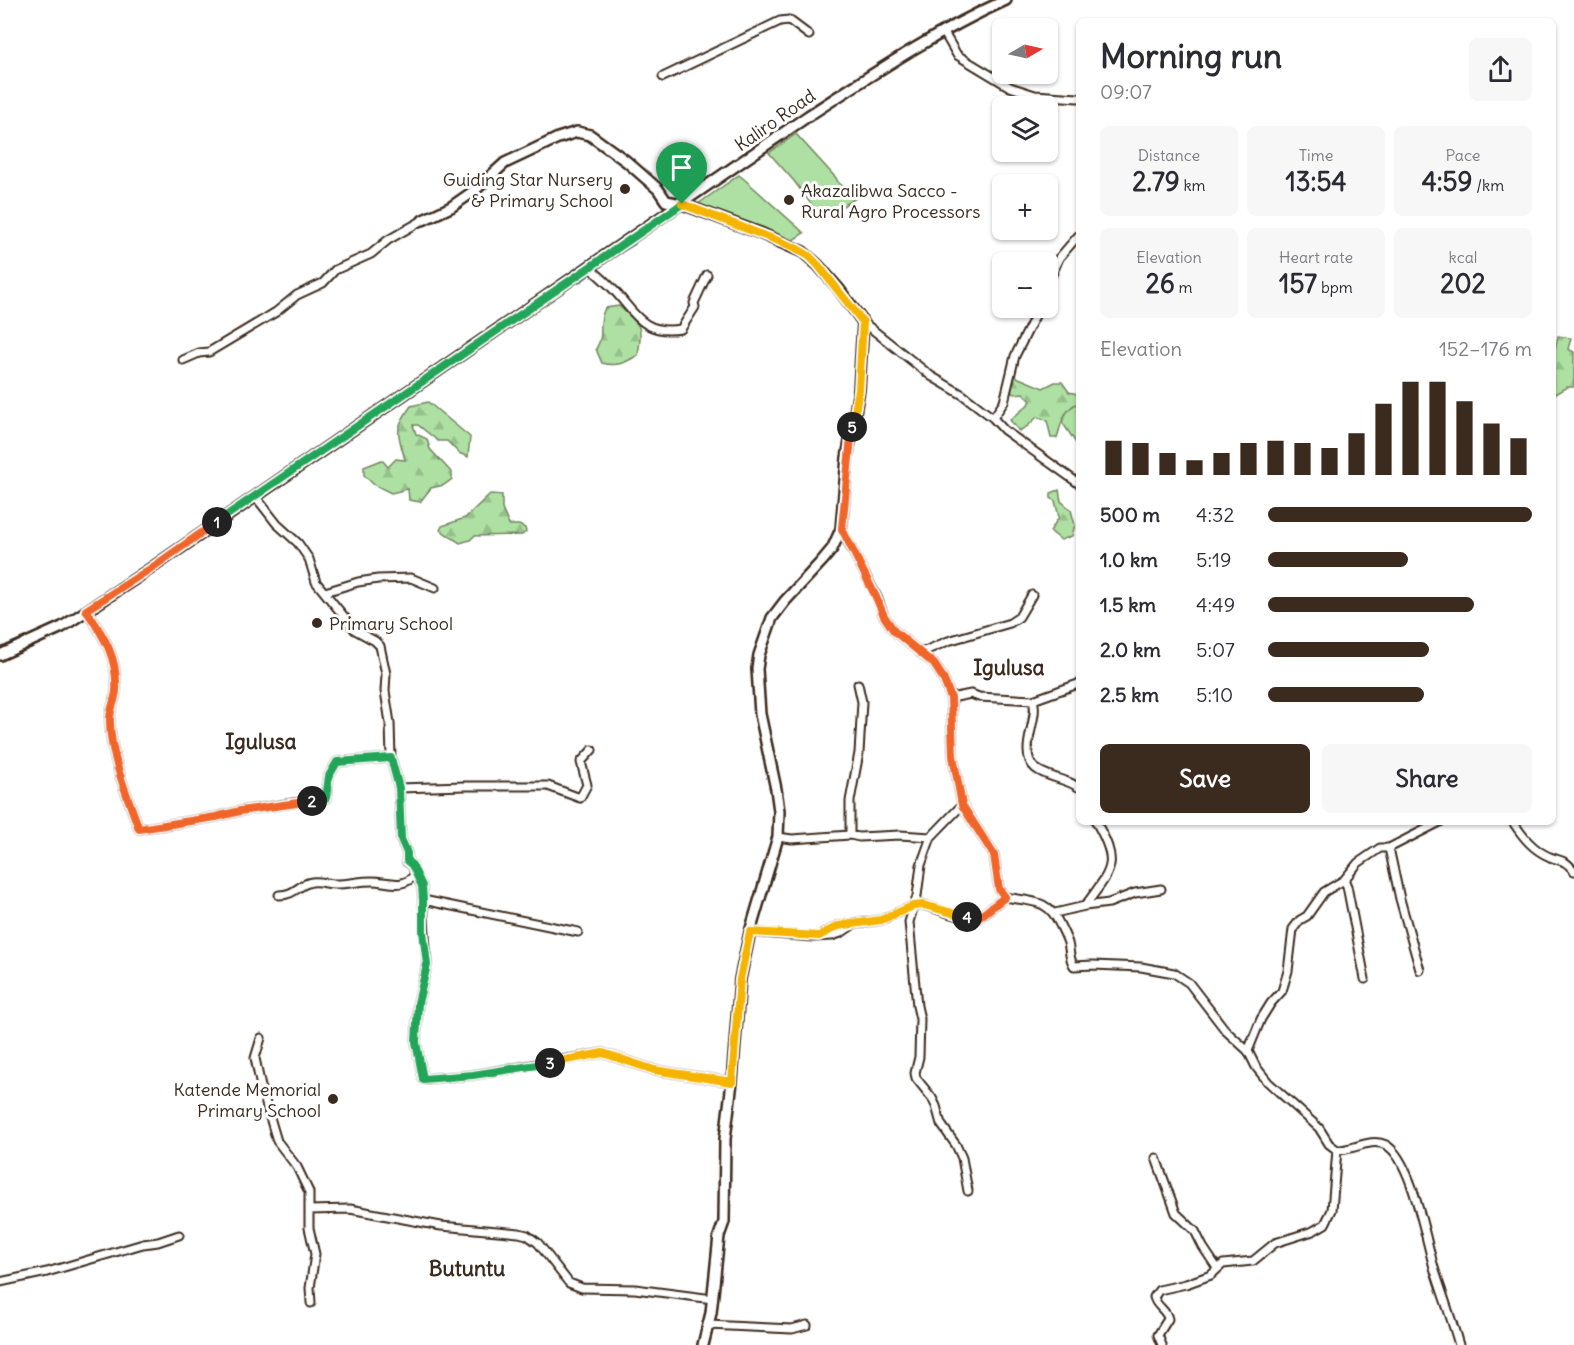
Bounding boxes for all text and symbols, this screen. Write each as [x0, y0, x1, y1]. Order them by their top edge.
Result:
north arrow [992, 18, 1058, 84]
map controls [992, 18, 1058, 318]
text: Morning run [1100, 35, 1282, 77]
button: share [1469, 38, 1532, 101]
text: 09:07 [1100, 79, 1152, 104]
street label: Kaliro Road [730, 84, 820, 156]
button: layers [992, 96, 1058, 162]
pin [656, 142, 707, 204]
text: Distance [1138, 145, 1200, 165]
text: Time [1299, 145, 1333, 165]
text: Pace [1446, 145, 1480, 165]
icon: arrive [665, 151, 698, 184]
text: 2.79 [1132, 165, 1180, 198]
text: 13:54 [1286, 165, 1346, 198]
text: 4:59 [1422, 165, 1473, 198]
place label: Guiding Star Nursery & Primary School [443, 168, 613, 212]
button: + [992, 174, 1058, 240]
text: km [1180, 175, 1206, 195]
text: /km [1473, 175, 1504, 195]
place label: Akazalibwa Sacco - Rural Agro Processors [801, 179, 980, 223]
marker: Guiding Star Nursery & Primary School [618, 182, 632, 196]
marker: Akazalibwa Sacco - Rural Agro Processors [782, 193, 796, 207]
text: Elevation [1136, 247, 1202, 267]
text: Heart rate [1279, 247, 1353, 267]
text: kcal [1449, 247, 1477, 267]
button: − [992, 252, 1058, 318]
text: 26 [1145, 267, 1175, 300]
text: 157 [1279, 267, 1317, 300]
text: 202 [1440, 267, 1486, 300]
text: m [1175, 277, 1193, 297]
text: bpm [1317, 277, 1353, 297]
text: Elevation [1100, 336, 1182, 361]
text: 152–176 m [1439, 336, 1532, 361]
pin: 5 [837, 412, 867, 442]
text: 5 [847, 417, 857, 437]
text: 500 m [1100, 502, 1160, 527]
text: 4:32 [1196, 502, 1234, 527]
pin: 1 [202, 507, 232, 537]
text: 1 [214, 512, 220, 532]
text: 1.0 km [1100, 547, 1158, 572]
text: 5:19 [1196, 547, 1231, 572]
text: 1.5 km [1100, 592, 1156, 617]
text: 4:49 [1196, 592, 1235, 617]
place label: Primary School [329, 612, 453, 635]
marker: Primary School [310, 616, 324, 630]
text: 2.0 km [1100, 637, 1161, 662]
text: 5:07 [1196, 637, 1235, 662]
district label: Igulusa [973, 654, 1045, 681]
text: 2.5 km [1100, 682, 1159, 707]
text: 5:10 [1196, 682, 1233, 707]
district label: Igulusa [225, 728, 297, 755]
button: Save [1100, 744, 1310, 813]
button: Share [1322, 744, 1532, 813]
pin: 2 [297, 786, 327, 816]
text: 2 [308, 791, 316, 811]
pin: 4 [952, 902, 982, 932]
text: 4 [962, 907, 972, 927]
pin: 3 [535, 1048, 565, 1078]
text: 3 [545, 1053, 555, 1073]
place label: Katende Memorial Primary School [173, 1078, 321, 1122]
marker: Katende Memorial Primary School [326, 1092, 340, 1106]
district label: Butuntu [429, 1255, 505, 1282]

